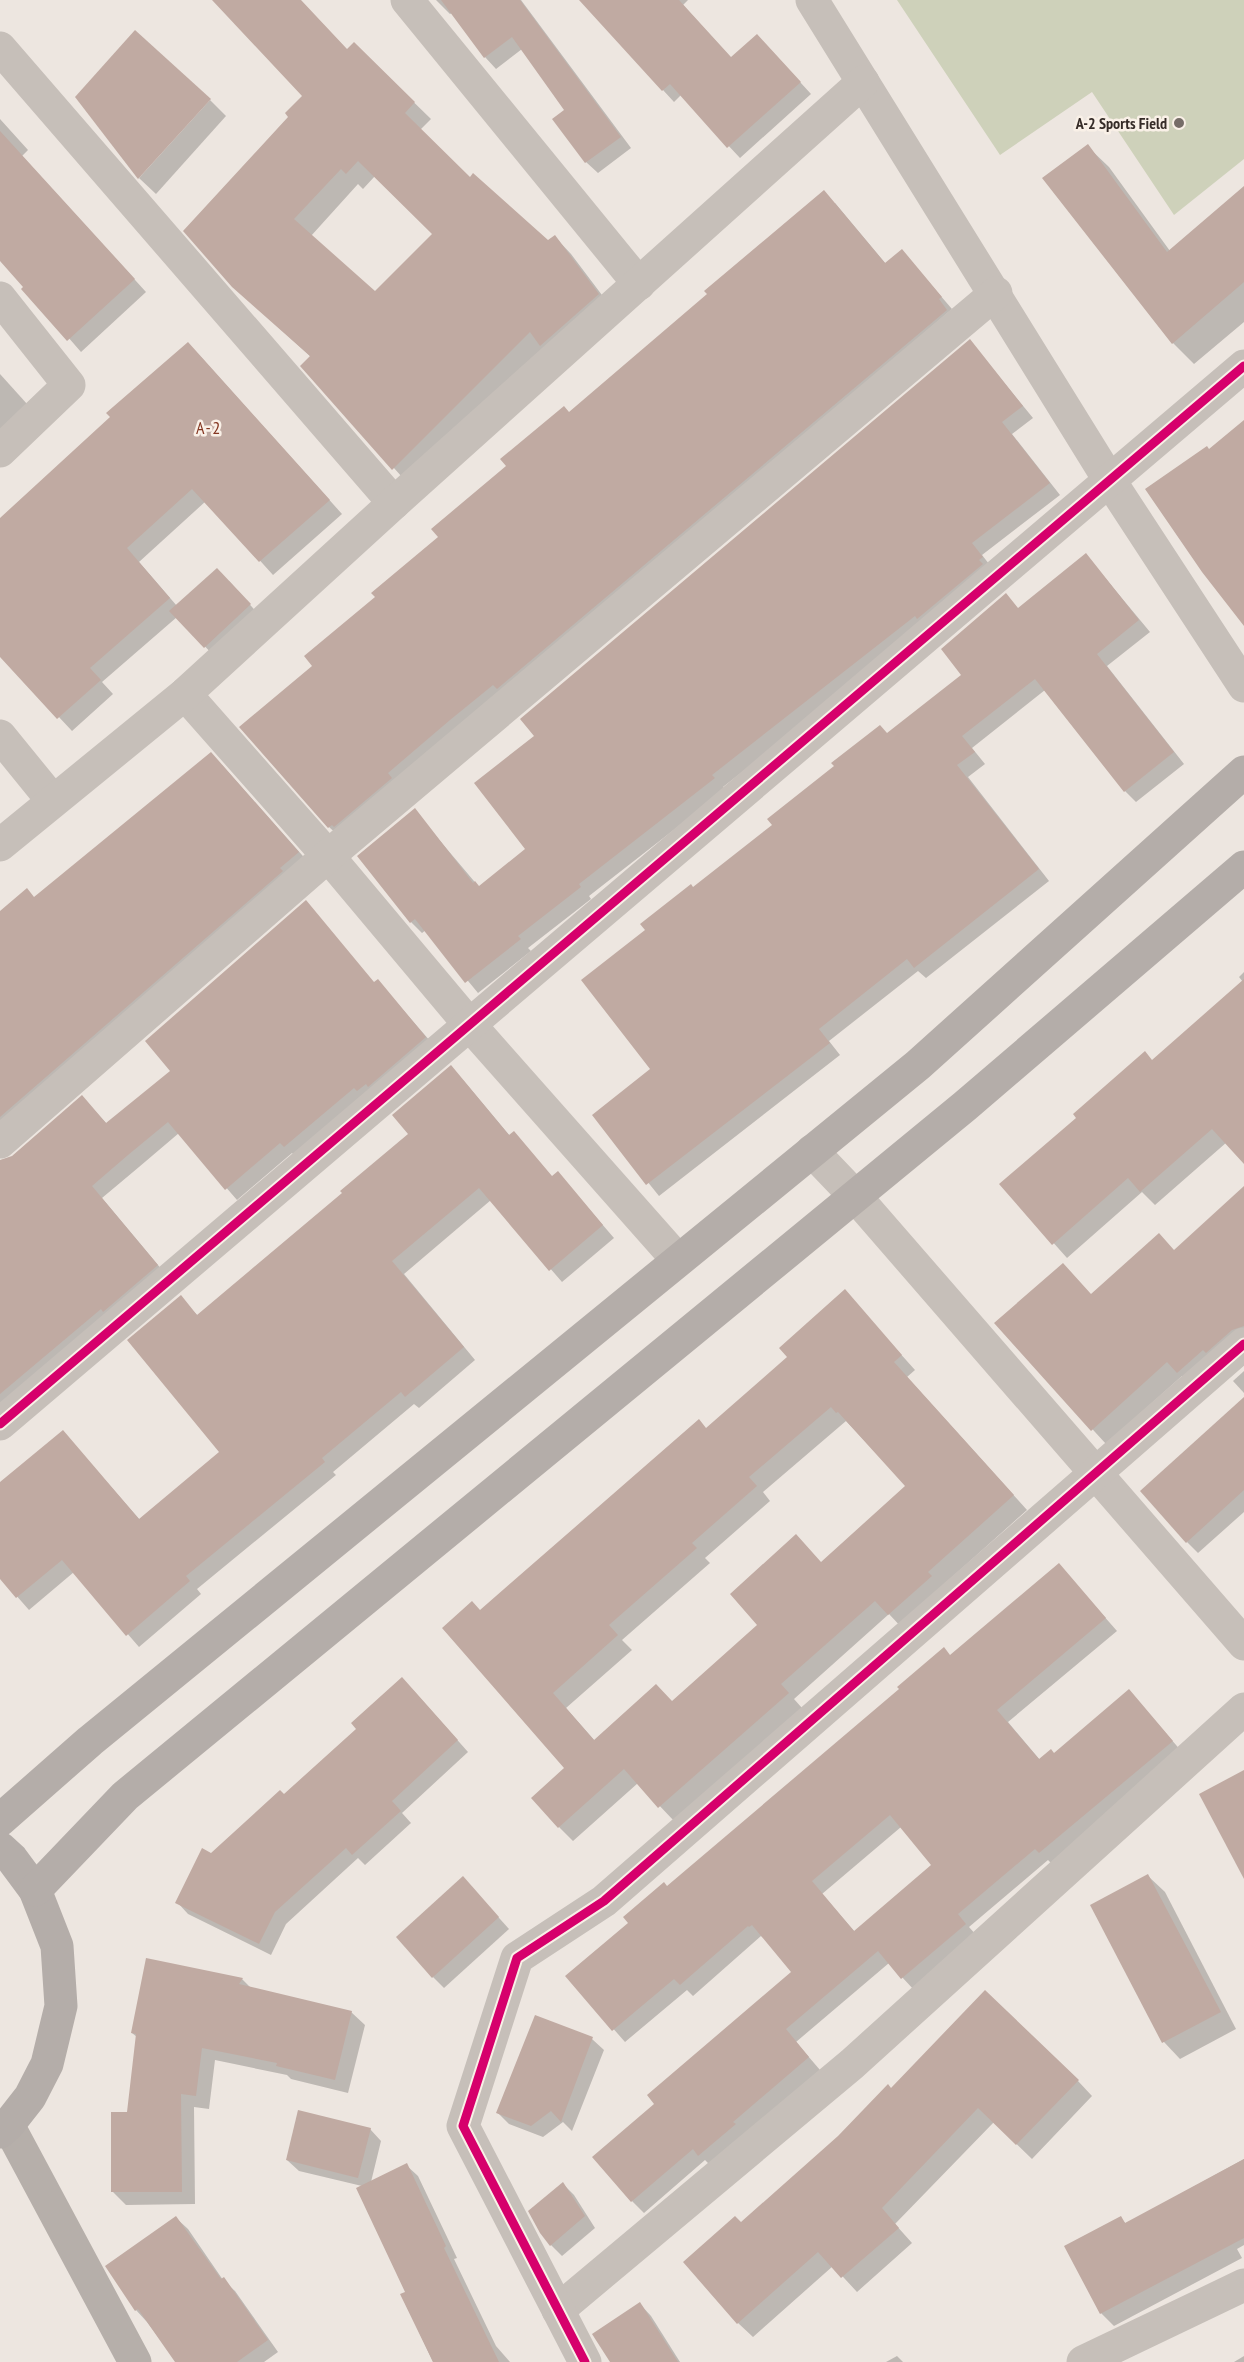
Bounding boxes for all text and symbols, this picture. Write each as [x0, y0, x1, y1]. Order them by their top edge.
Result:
place label: A-2 Sports Field [1075, 113, 1167, 133]
marker: A-2 Sports Field [1172, 116, 1186, 130]
district label: A-2 [196, 416, 222, 439]

